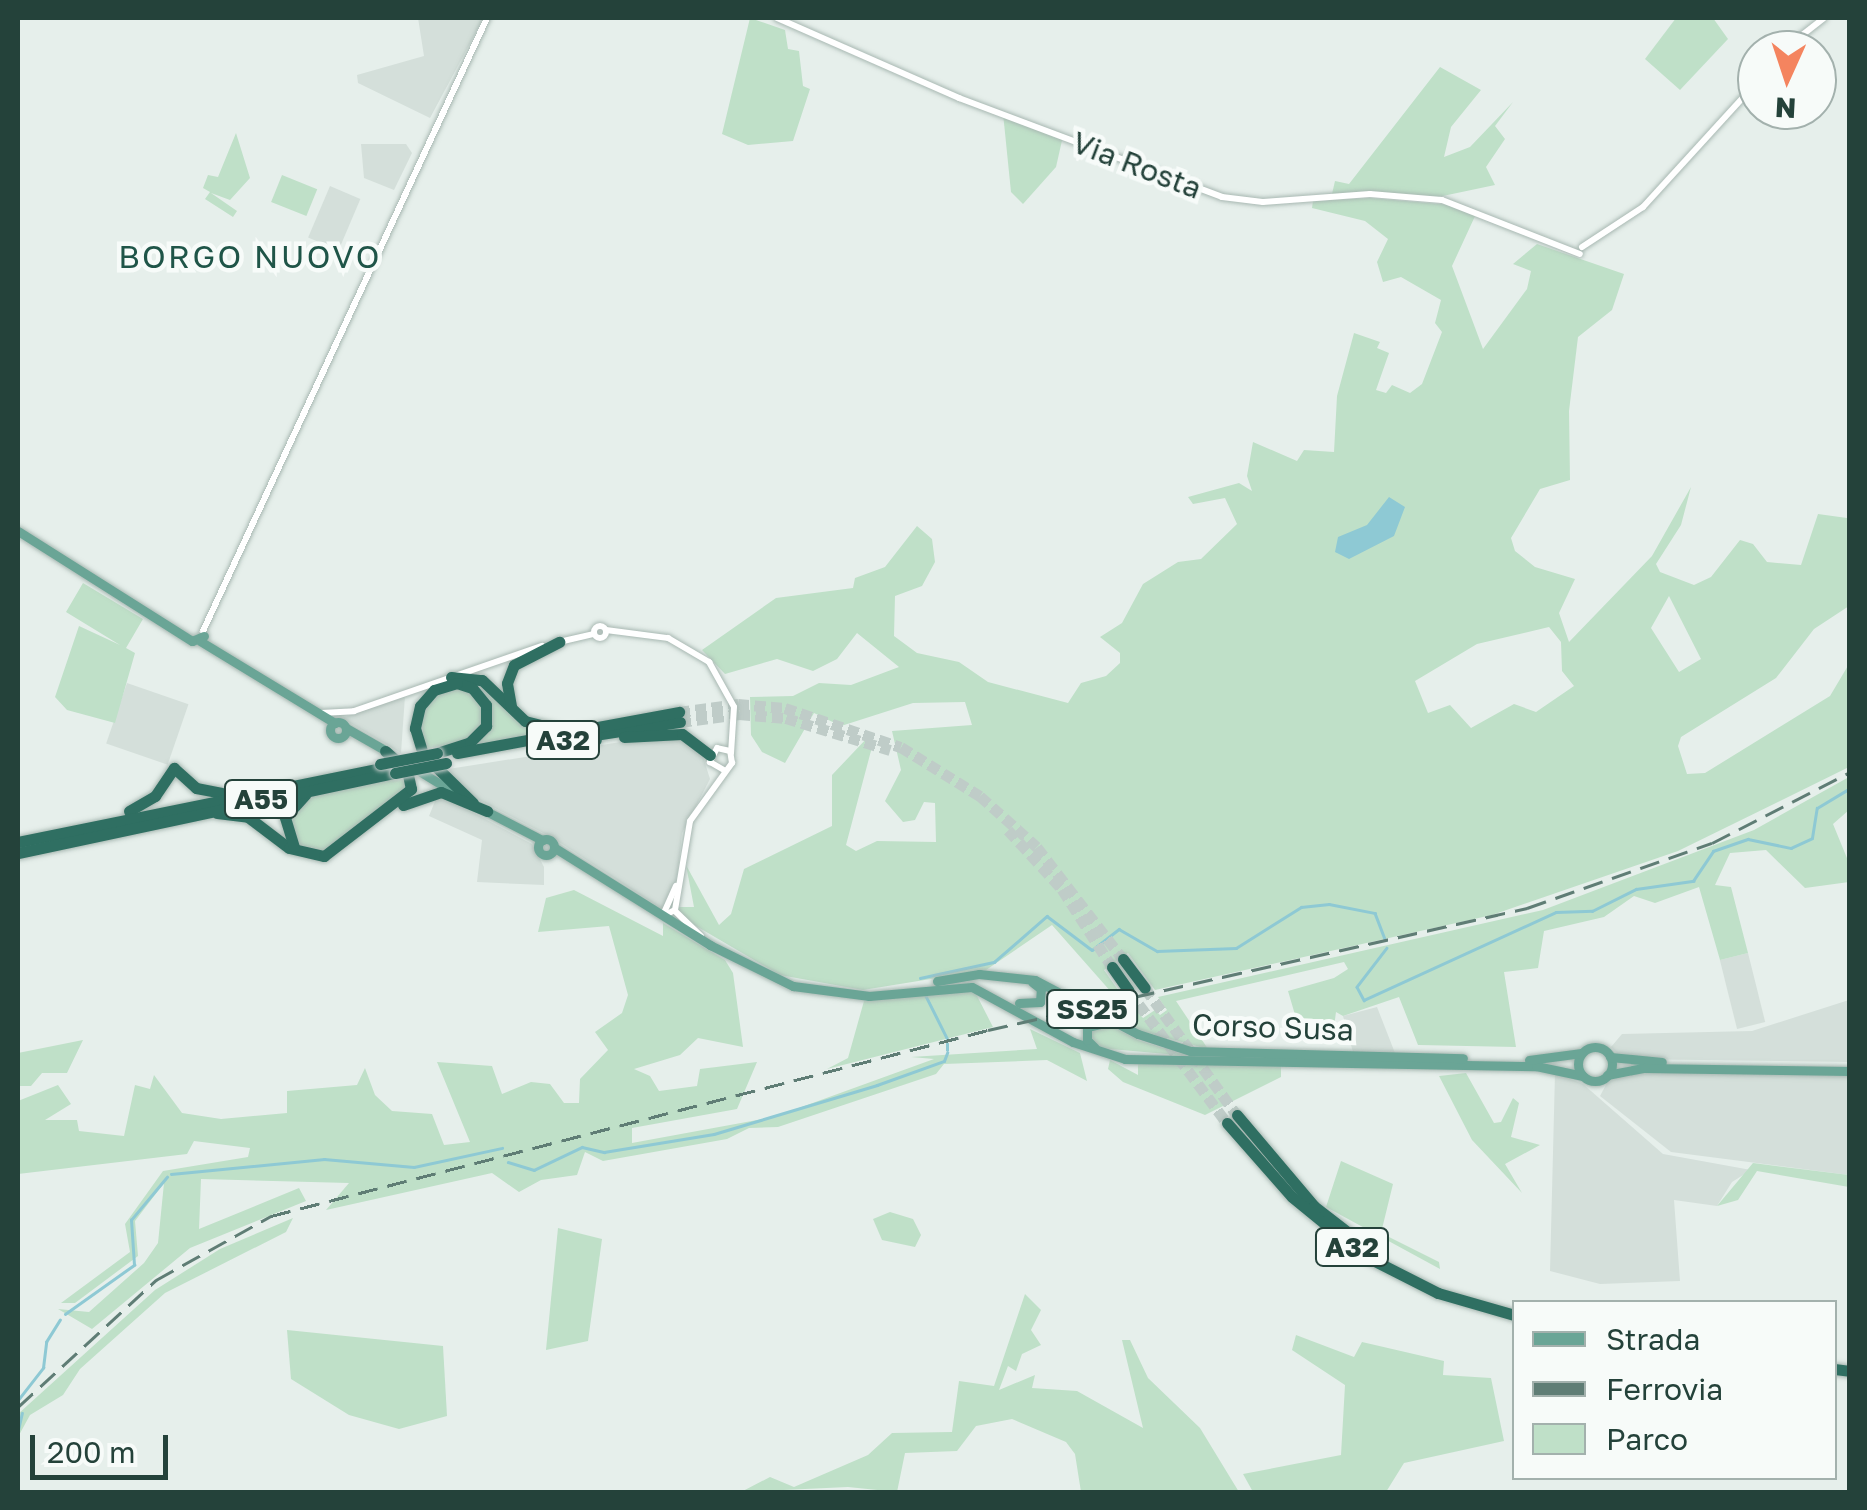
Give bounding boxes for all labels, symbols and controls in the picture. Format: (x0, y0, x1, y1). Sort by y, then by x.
north arrow (1737, 30, 1837, 130)
text: N (1774, 91, 1797, 125)
street label: Via Rosta (1067, 124, 1207, 206)
district label: BORGO NUOVO (118, 237, 382, 275)
road number: A32 (526, 717, 600, 763)
road number: A55 (224, 776, 298, 822)
road number: SS25 (1044, 986, 1140, 1032)
street label: Corso Susa (1192, 1006, 1354, 1048)
road number: A32 (1314, 1224, 1390, 1270)
legend (1512, 1300, 1837, 1480)
text: Strada (1606, 1321, 1700, 1357)
text: Ferrovia (1606, 1371, 1723, 1407)
scale bar (35, 1415, 172, 1477)
text: Parco (1606, 1421, 1688, 1457)
text: 200 m (47, 1434, 136, 1470)

